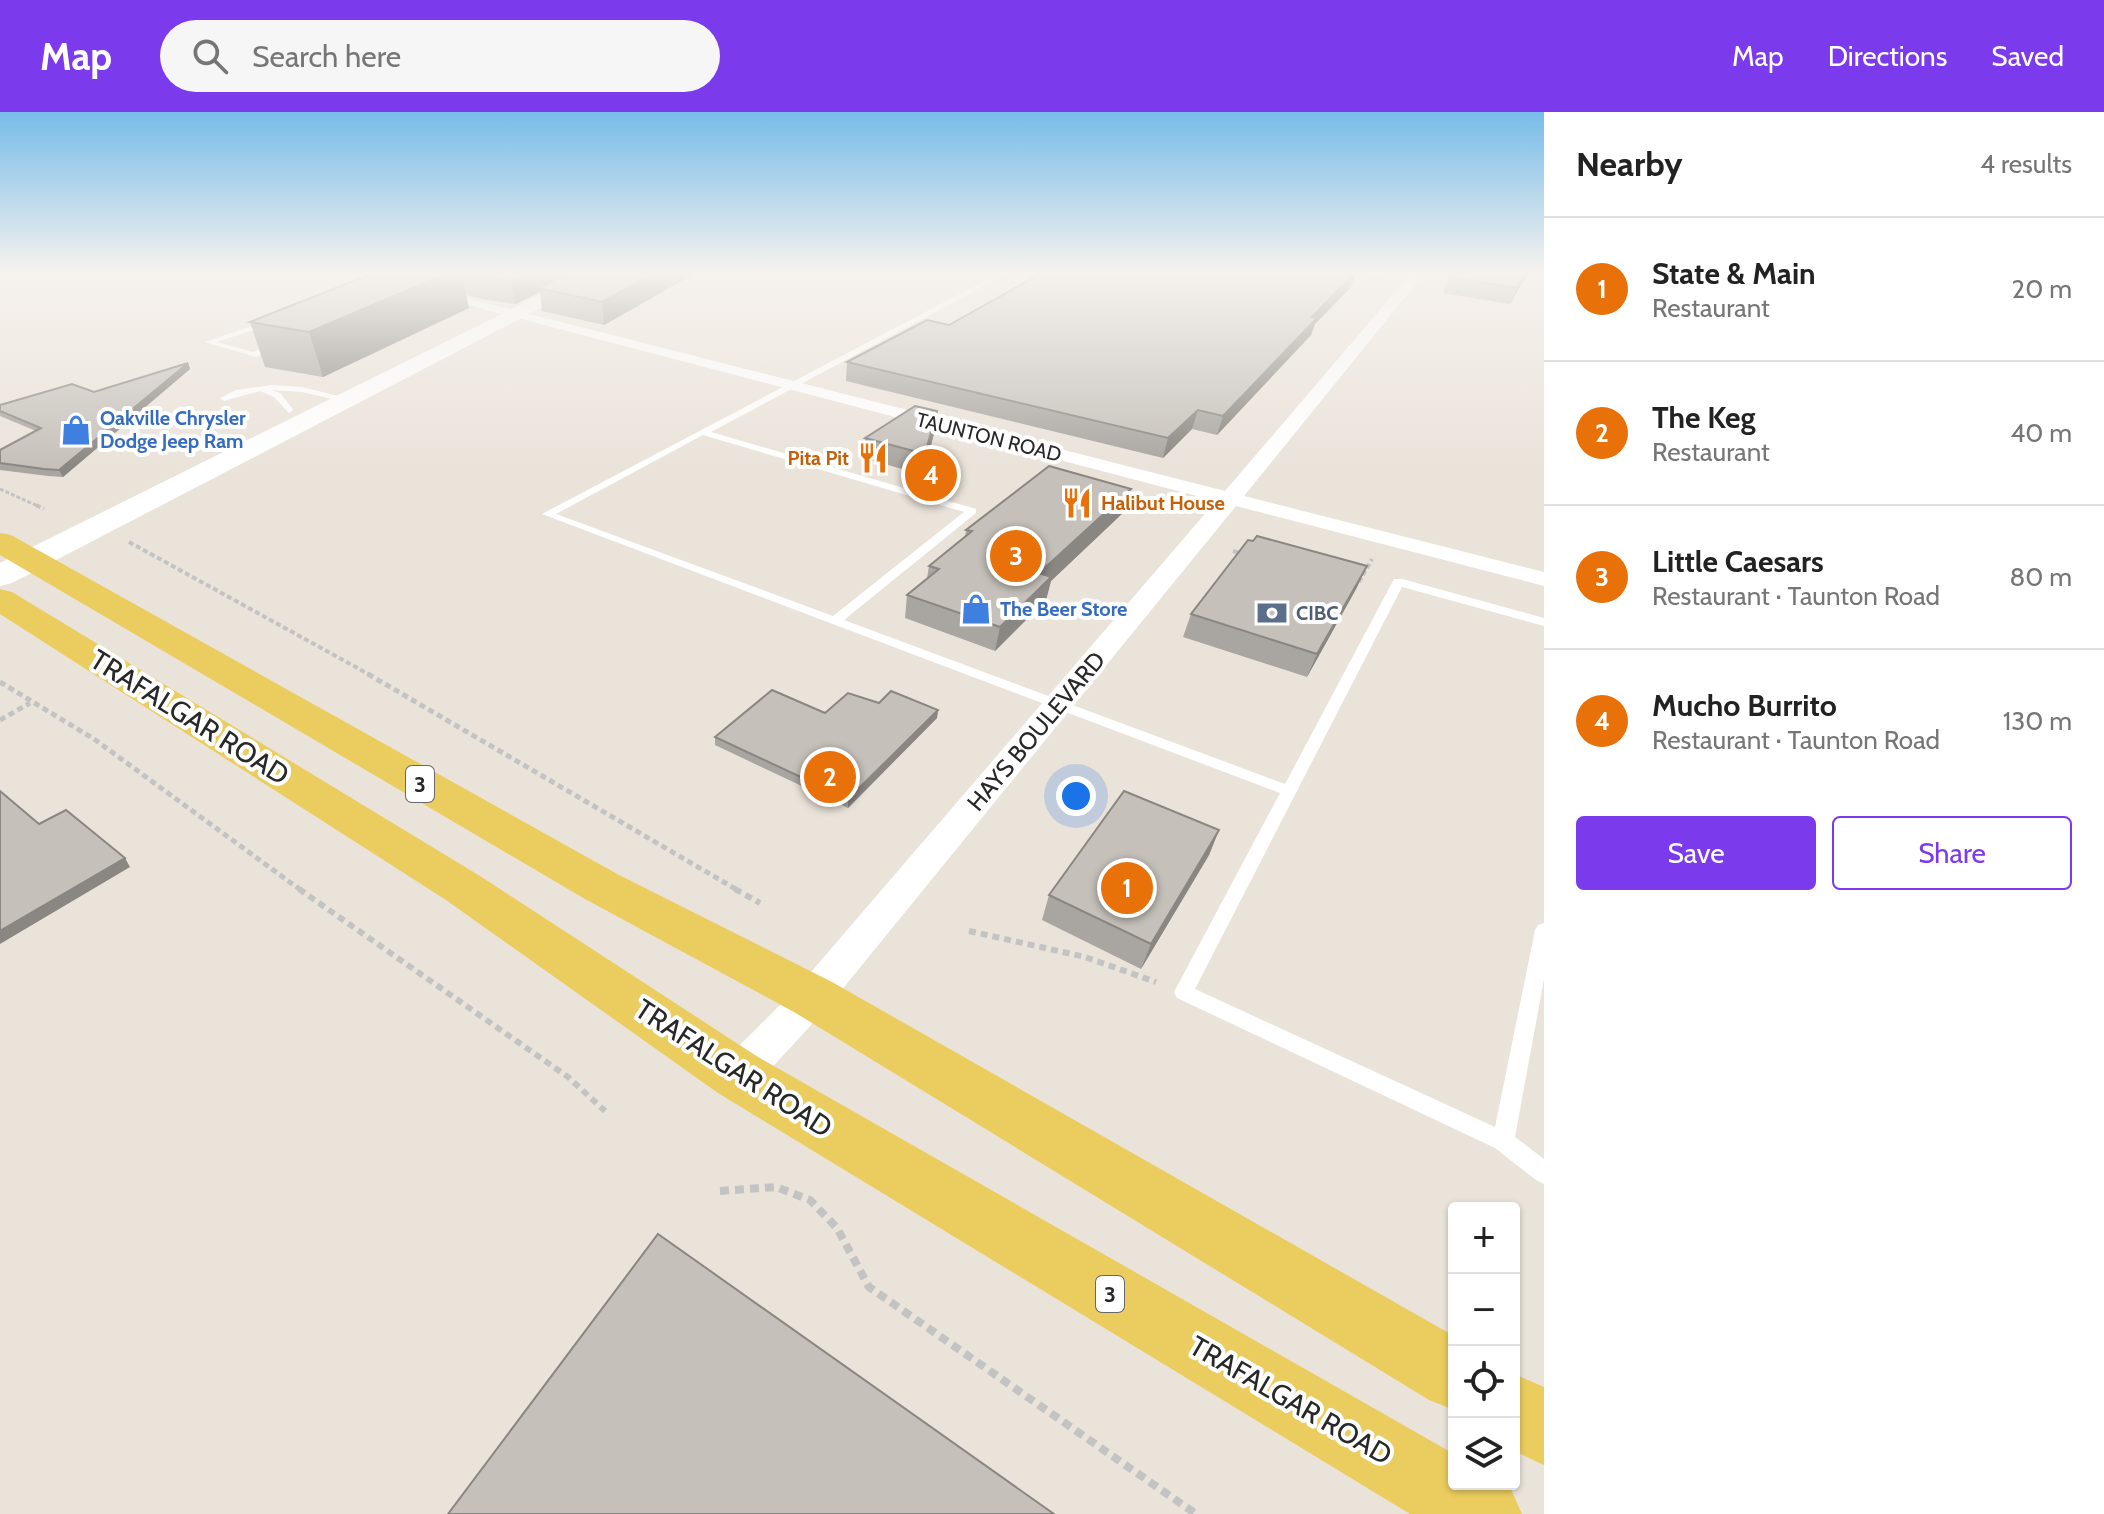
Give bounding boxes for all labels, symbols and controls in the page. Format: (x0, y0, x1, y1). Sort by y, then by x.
search box (160, 20, 720, 92)
text: Map (40, 33, 112, 80)
icon: search (188, 34, 232, 78)
text: Search here (252, 38, 401, 75)
text: Map (1732, 39, 1784, 73)
text: Directions (1828, 39, 1947, 73)
text: Saved (1991, 39, 2064, 73)
text: Nearby (1576, 143, 1683, 185)
text: 4 results (1980, 148, 2072, 180)
text: State & Main (1652, 255, 1816, 292)
text: 1 (1597, 273, 1607, 305)
text: 20 m (2012, 273, 2072, 305)
text: Restaurant (1652, 292, 1770, 324)
text: The Keg (1652, 399, 1755, 436)
place label: Oakville Chrysler Dodge Jeep Ram (100, 406, 246, 453)
street label: TAUNTON ROAD (914, 407, 1064, 467)
shop icon: Oakville Chrysler Dodge Jeep Ram (59, 413, 93, 447)
text: 2 (1595, 417, 1609, 449)
text: 40 m (2010, 417, 2072, 449)
text: Restaurant (1652, 436, 1770, 468)
restaurant icon: Pita Pit (856, 441, 890, 475)
pin: 4 (905, 445, 957, 505)
place label: Pita Pit (788, 446, 849, 470)
restaurant icon: Halibut House (1060, 486, 1094, 520)
place label: Halibut House (1101, 491, 1225, 515)
pin: 3 (990, 526, 1042, 586)
text: Little Caesars (1652, 543, 1824, 580)
text: 3 (1595, 561, 1609, 593)
text: 80 m (2009, 561, 2072, 593)
text: Restaurant · Taunton Road (1652, 580, 1940, 612)
shop icon: The Beer Store (959, 592, 993, 626)
bank icon: CIBC (1255, 596, 1289, 630)
place label: The Beer Store (1000, 597, 1127, 621)
place label: CIBC (1296, 601, 1339, 625)
street label: TRAFALGAR ROAD (84, 642, 296, 792)
street label: HAYS BOULEVARD (961, 646, 1111, 816)
text: Mucho Burrito (1652, 687, 1837, 724)
text: 4 (1594, 705, 1610, 737)
text: 130 m (2003, 705, 2072, 737)
text: Restaurant · Taunton Road (1652, 724, 1940, 756)
pin: 2 (804, 747, 856, 807)
road number: 3 (406, 766, 434, 802)
your location (1056, 776, 1096, 816)
button: Save (1576, 816, 1816, 890)
button: Share (1832, 816, 2072, 890)
pin: 1 (1101, 858, 1153, 918)
street label: TRAFALGAR ROAD (629, 992, 839, 1144)
map controls (1448, 1202, 1520, 1490)
button: + (1448, 1202, 1520, 1274)
button: − (1448, 1274, 1520, 1346)
road number: 3 (1096, 1276, 1124, 1312)
street label: TRAFALGAR ROAD (1184, 1328, 1398, 1472)
button: locate (1448, 1346, 1520, 1418)
button: layers (1448, 1418, 1520, 1490)

